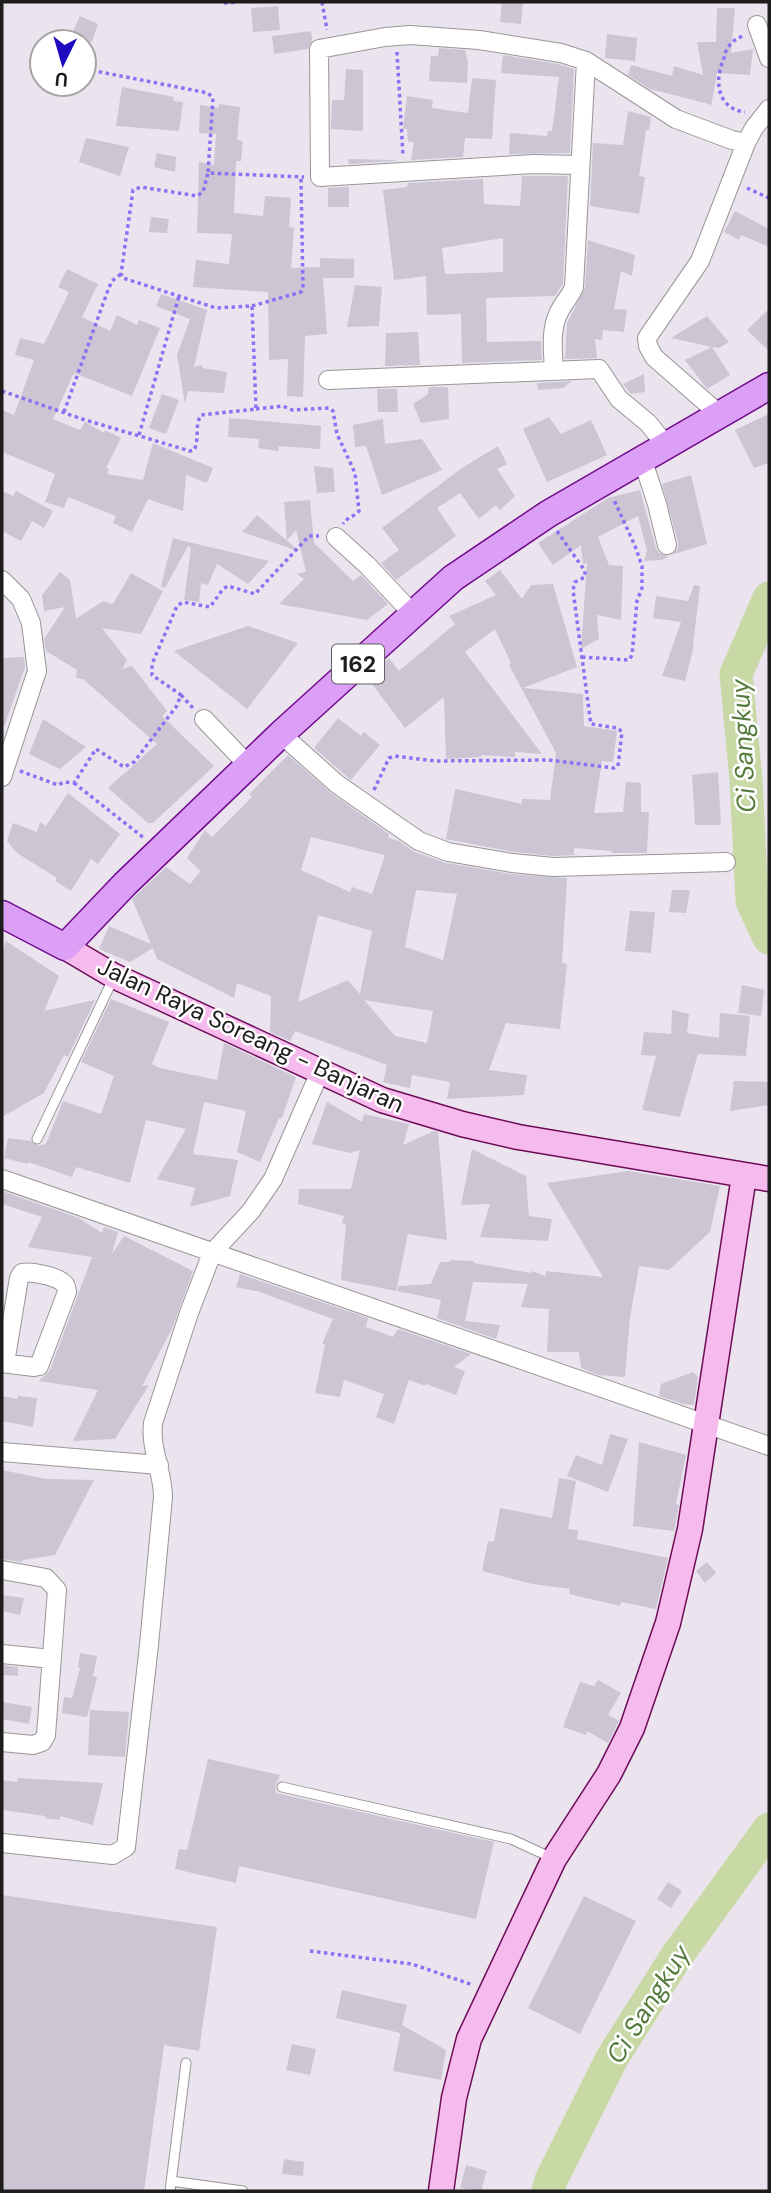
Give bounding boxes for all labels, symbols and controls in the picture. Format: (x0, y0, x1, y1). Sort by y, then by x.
north arrow (28, 28, 98, 98)
text: U (54, 66, 69, 92)
road number: 162 (332, 644, 384, 684)
water label: Ci Sangkuy (722, 677, 763, 814)
street label: Jalan Raya Soreang - Banjaran (93, 950, 409, 1120)
water label: Ci Sangkuy (598, 1937, 699, 2070)

